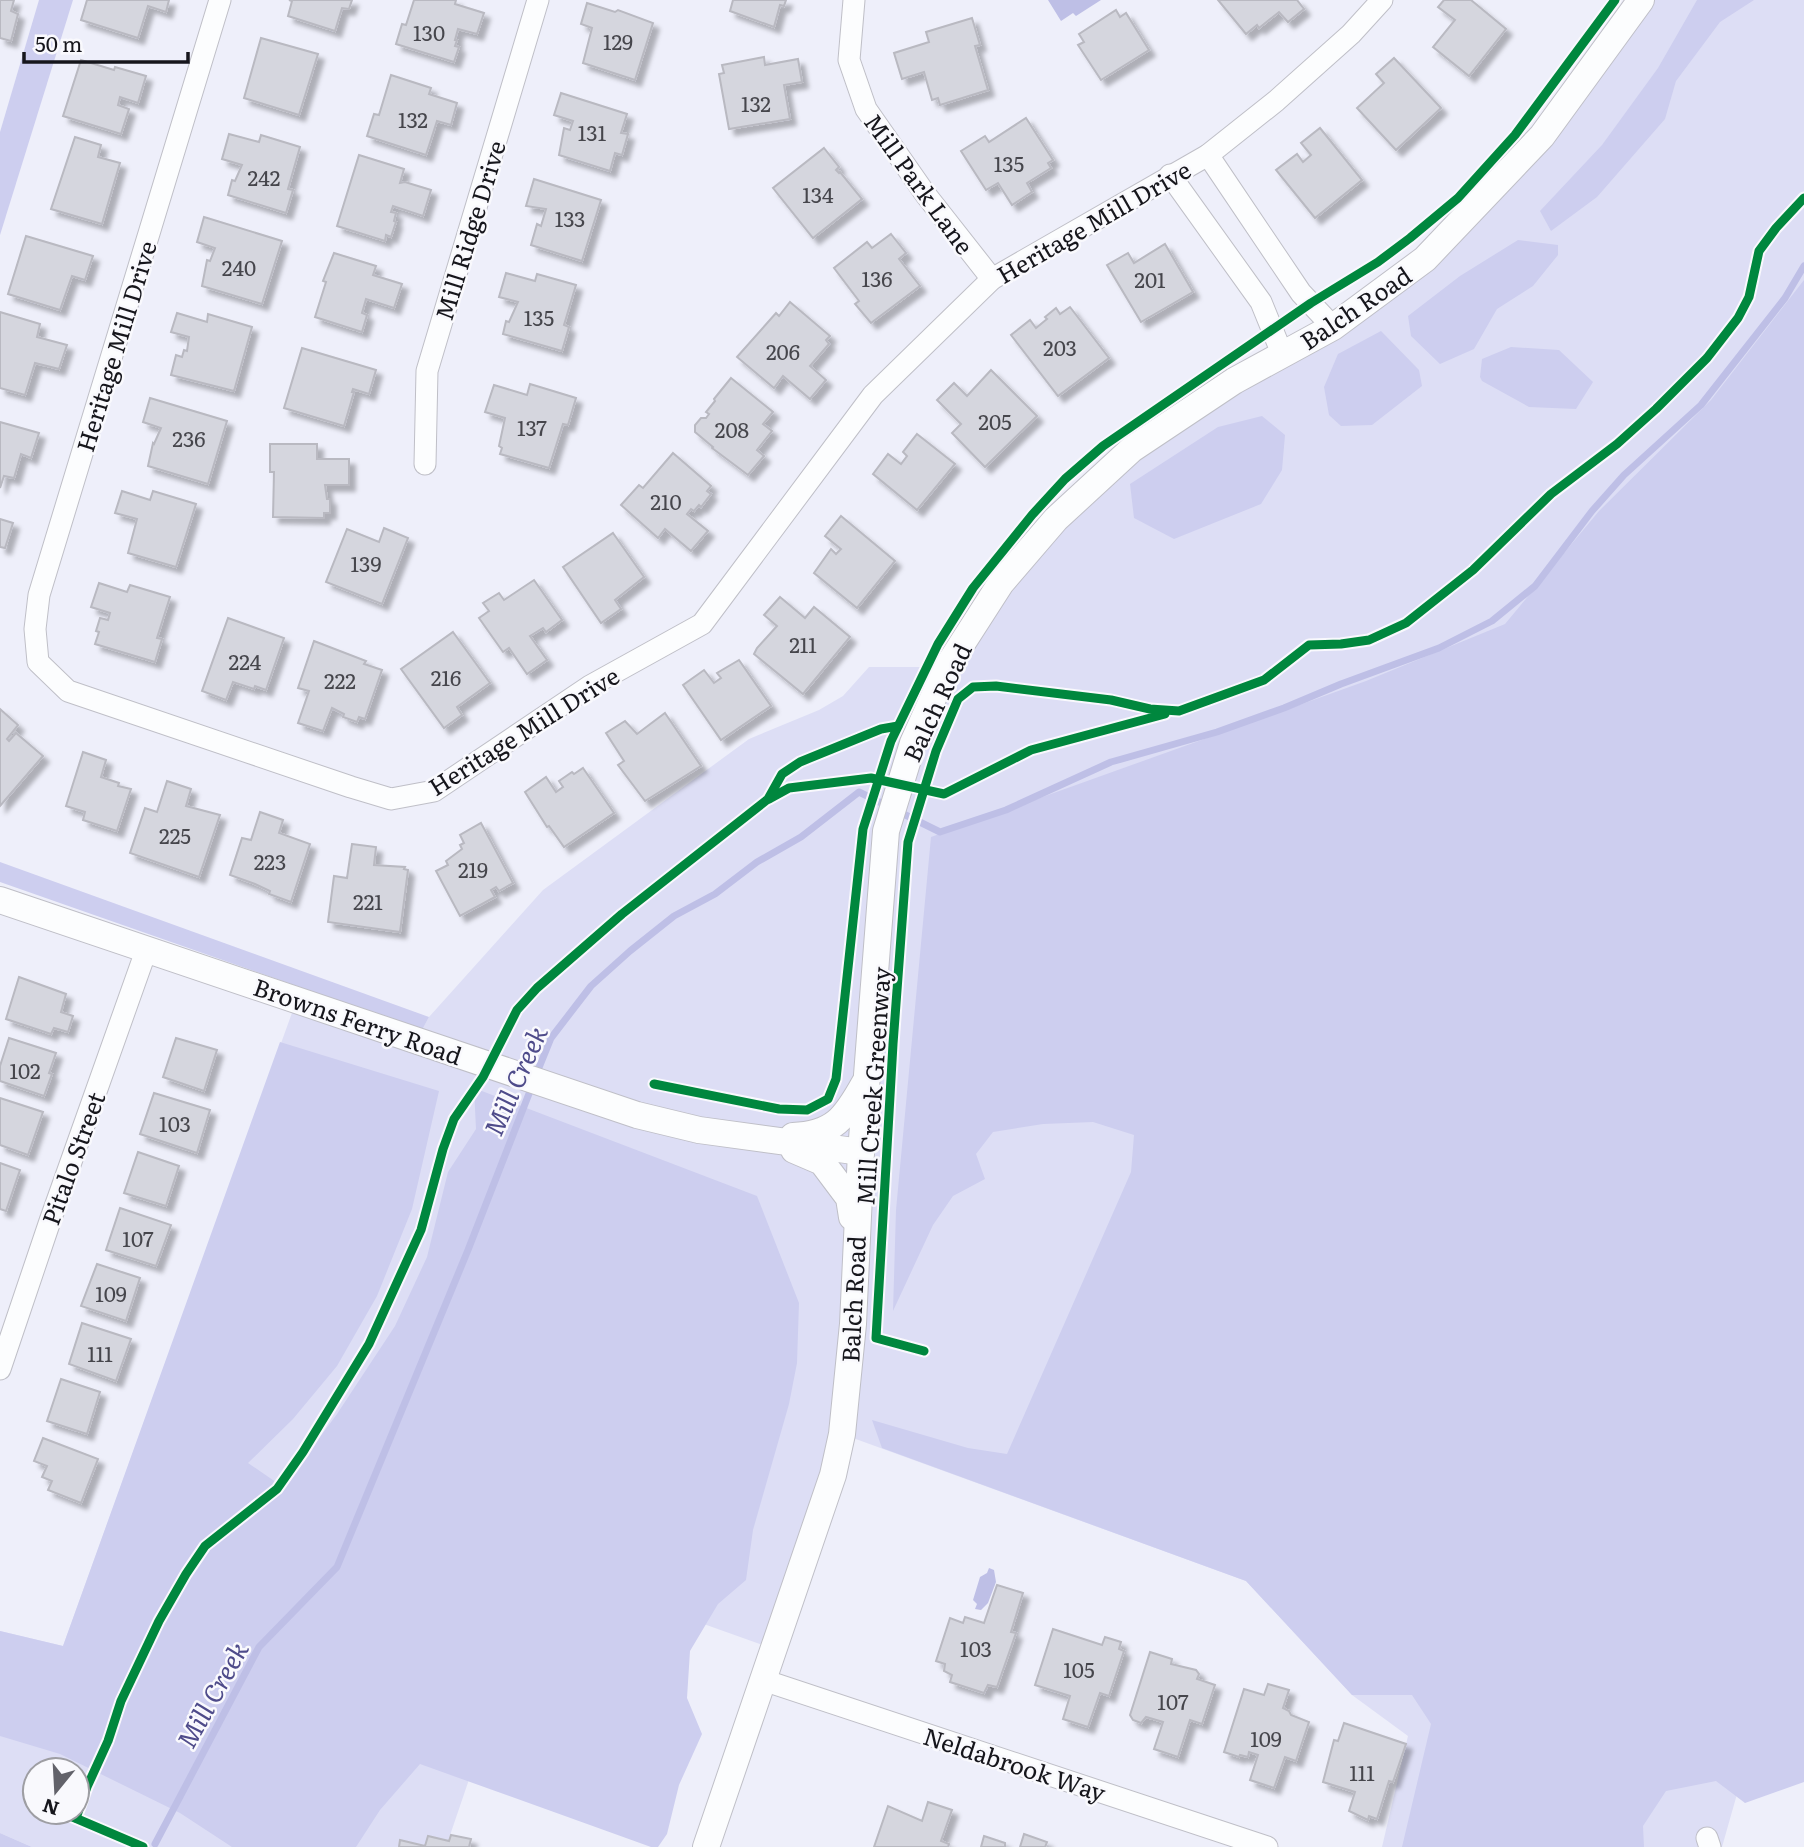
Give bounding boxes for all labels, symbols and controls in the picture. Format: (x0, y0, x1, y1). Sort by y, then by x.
house number: 130 (413, 16, 445, 47)
scale bar (24, 21, 189, 65)
house number: 129 (603, 25, 633, 56)
text: 50 m (35, 27, 82, 58)
house number: 132 (741, 87, 771, 118)
house number: 132 (398, 103, 428, 134)
street label: Mill Park Lane (857, 105, 983, 261)
house number: 131 (578, 116, 607, 147)
street label: Mill Ridge Drive (425, 136, 513, 324)
house number: 135 (994, 147, 1024, 178)
street label: Heritage Mill Drive (989, 151, 1197, 291)
house number: 242 (248, 161, 280, 192)
house number: 134 (802, 178, 834, 209)
house number: 133 (555, 202, 585, 233)
street label: Heritage Mill Drive (66, 236, 164, 456)
house number: 240 (222, 251, 256, 282)
street label: Balch Road (1292, 257, 1418, 357)
house number: 136 (861, 262, 893, 293)
house number: 201 (1134, 263, 1166, 294)
house number: 135 (524, 301, 554, 332)
house number: 203 (1043, 331, 1077, 362)
house number: 206 (766, 335, 800, 366)
house number: 205 (978, 405, 1012, 436)
house number: 137 (517, 411, 547, 442)
house number: 208 (715, 413, 749, 444)
house number: 236 (172, 422, 206, 453)
house number: 210 (650, 485, 682, 516)
house number: 139 (351, 547, 381, 578)
house number: 211 (789, 628, 817, 659)
street label: Balch Road (893, 637, 979, 767)
house number: 224 (229, 645, 262, 676)
street label: Heritage Mill Drive (421, 657, 625, 803)
house number: 216 (431, 661, 461, 692)
house number: 222 (324, 664, 356, 695)
house number: 225 (159, 819, 191, 850)
house number: 223 (254, 845, 286, 876)
house number: 219 (458, 853, 488, 884)
house number: 221 (353, 885, 383, 916)
street label: Mill Creek Greenway (846, 965, 898, 1207)
street label: Browns Ferry Road (249, 968, 467, 1072)
water label: Mill Creek (472, 1018, 556, 1141)
house number: 102 (9, 1054, 41, 1085)
street label: Pitalo Street (32, 1086, 112, 1230)
house number: 103 (159, 1107, 191, 1138)
house number: 107 (122, 1222, 154, 1253)
street label: Balch Road (831, 1234, 873, 1363)
house number: 109 (95, 1277, 127, 1308)
house number: 111 (87, 1337, 113, 1368)
house number: 103 (960, 1632, 992, 1663)
water label: Mill Creek (166, 1633, 257, 1754)
house number: 105 (1063, 1653, 1095, 1684)
house number: 107 (1157, 1685, 1189, 1716)
street label: Neldabrook Way (919, 1717, 1111, 1809)
house number: 109 (1250, 1722, 1282, 1753)
north arrow (21, 1756, 91, 1826)
house number: 111 (1349, 1756, 1375, 1787)
text: N (38, 1792, 62, 1824)

